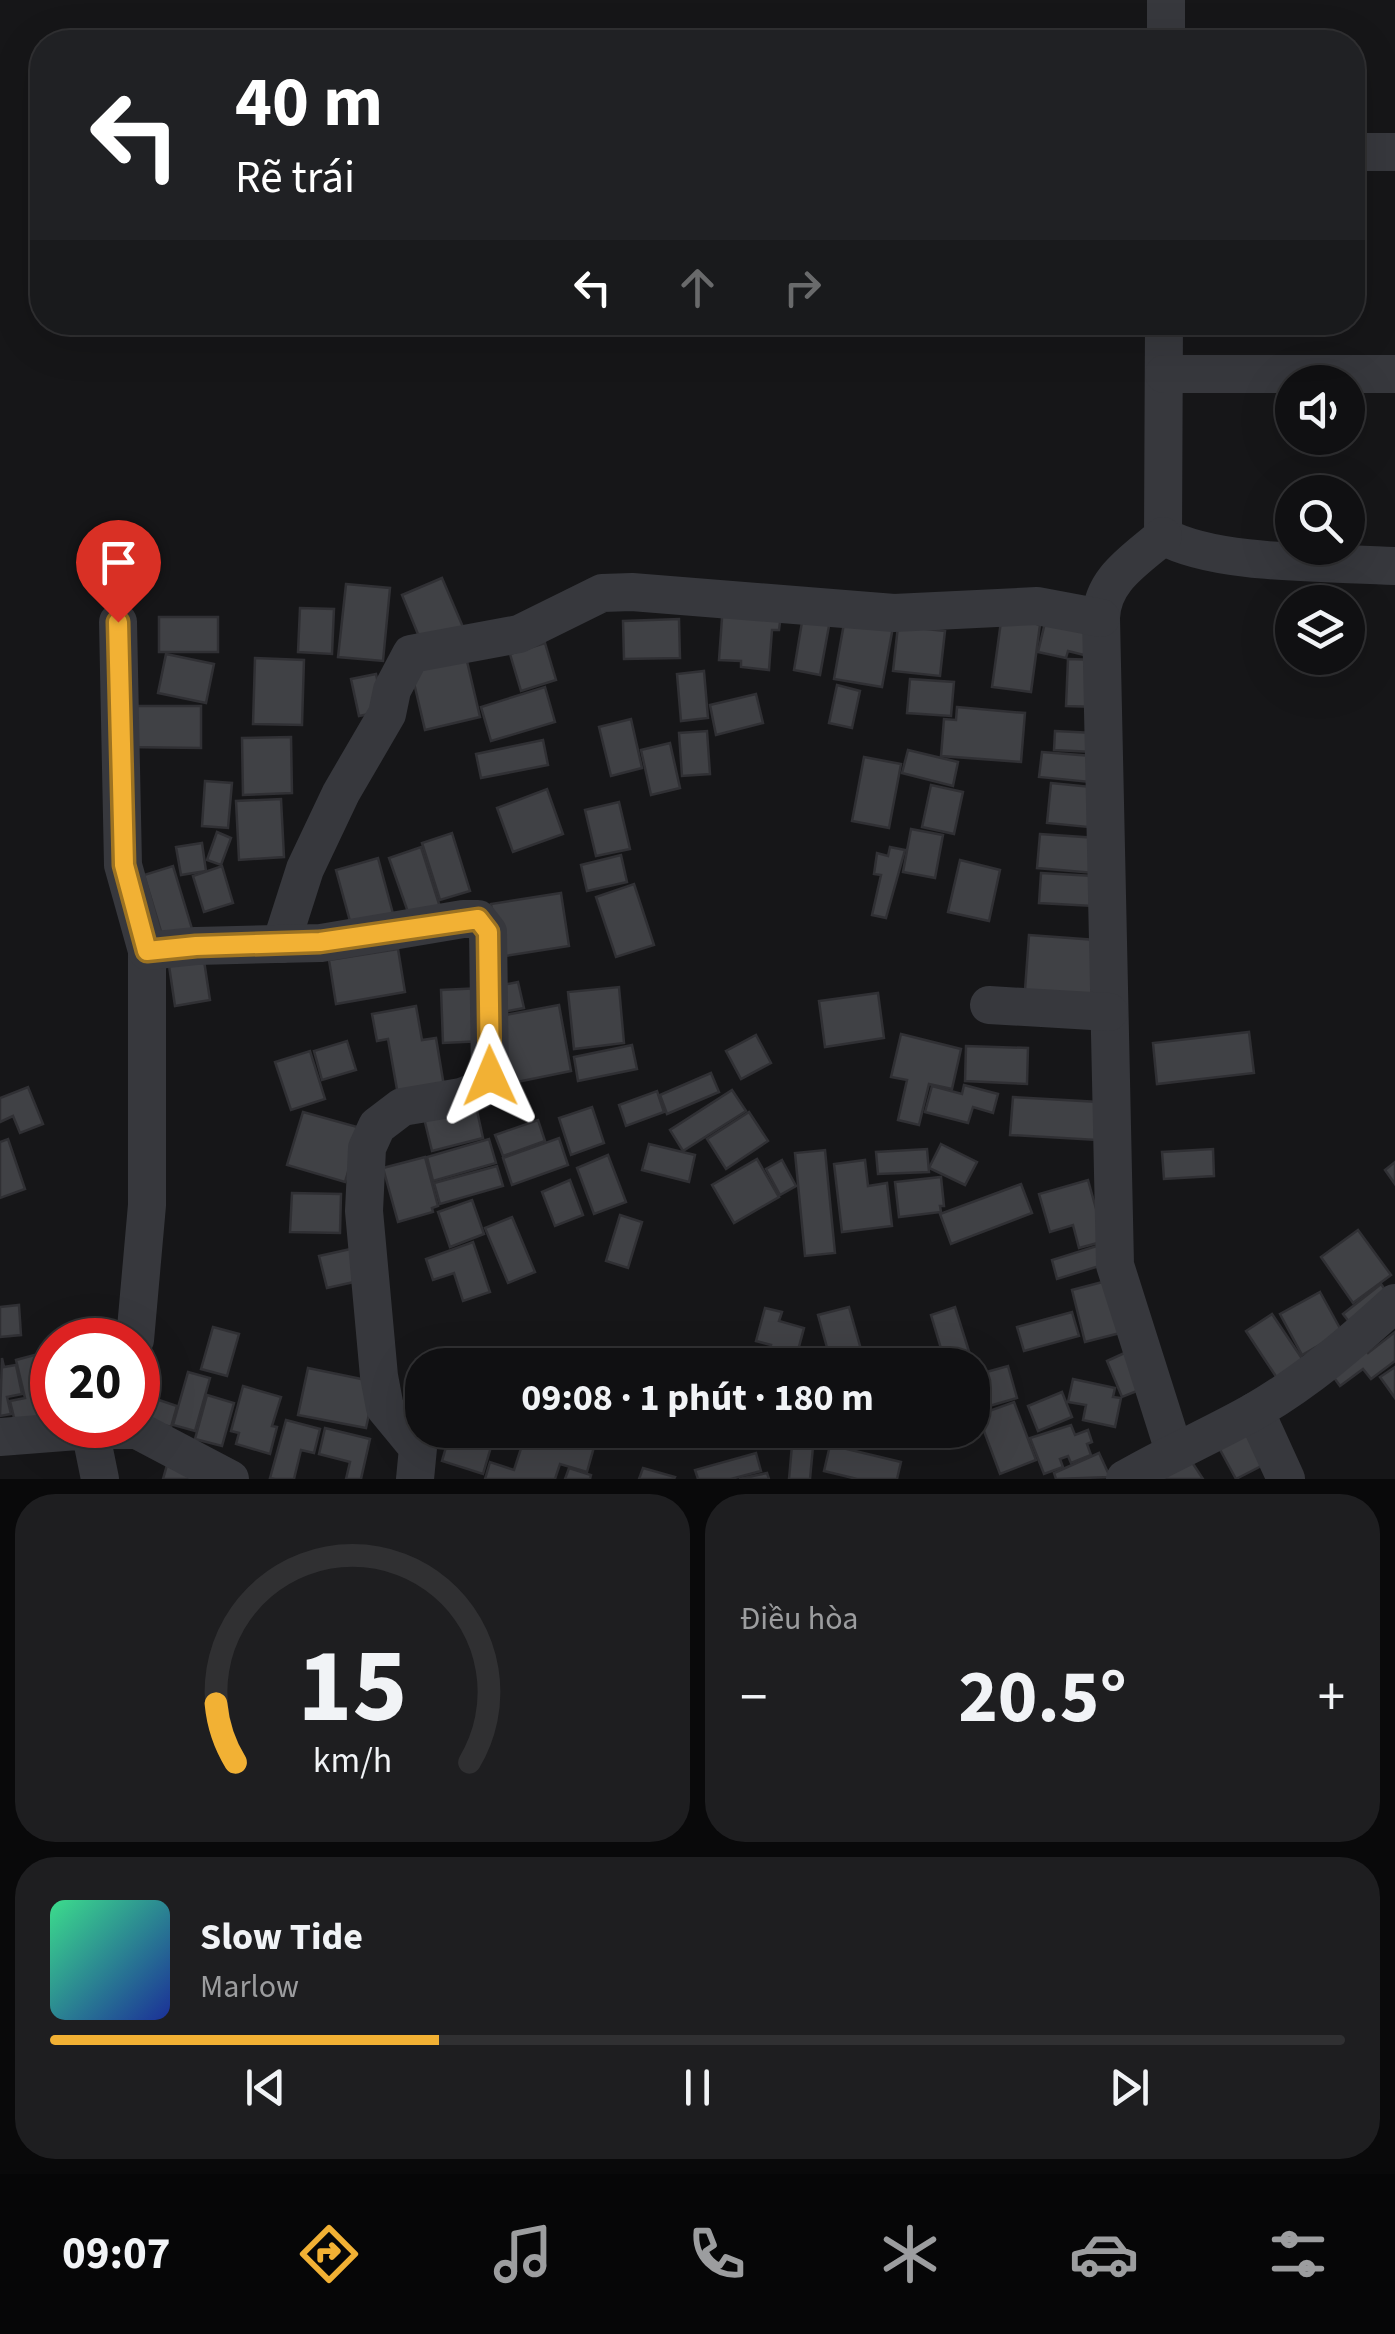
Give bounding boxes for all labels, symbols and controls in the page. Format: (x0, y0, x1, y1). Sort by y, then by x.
text: 40 m (235, 53, 383, 153)
icon: left (70, 70, 200, 200)
text: Rẽ trái (235, 146, 355, 210)
icon: left (565, 260, 620, 315)
icon: ahead (670, 260, 725, 315)
icon: right (775, 260, 830, 315)
map controls (1275, 365, 1365, 675)
button: sound (1275, 365, 1365, 455)
button: search (1275, 475, 1365, 565)
pin (76, 520, 161, 623)
icon: arrive (91, 535, 146, 590)
button: layers (1275, 585, 1365, 675)
position arrow (438, 1024, 542, 1128)
speed limit sign: 20 (30, 1318, 160, 1448)
text: 09:08 · 1 phút · 180 m (521, 1371, 874, 1425)
text: Điều hòa (740, 1596, 858, 1642)
text: 15 (298, 1614, 407, 1762)
text: 20.5° (958, 1644, 1127, 1751)
text: − (740, 1659, 767, 1737)
text: + (1318, 1659, 1345, 1737)
text: km/h (313, 1735, 392, 1786)
text: Slow Tide (200, 1910, 363, 1964)
text: Marlow (200, 1964, 299, 2010)
icon: previous (238, 2060, 293, 2115)
icon: pause (670, 2060, 725, 2115)
icon: next (1102, 2060, 1157, 2115)
icon: directions (294, 2219, 364, 2289)
icon: music (488, 2219, 558, 2289)
icon: phone (682, 2219, 752, 2289)
icon: climate (875, 2219, 945, 2289)
icon: car (1069, 2219, 1139, 2289)
icon: filters (1263, 2219, 1333, 2289)
text: 09:07 (62, 2222, 170, 2286)

